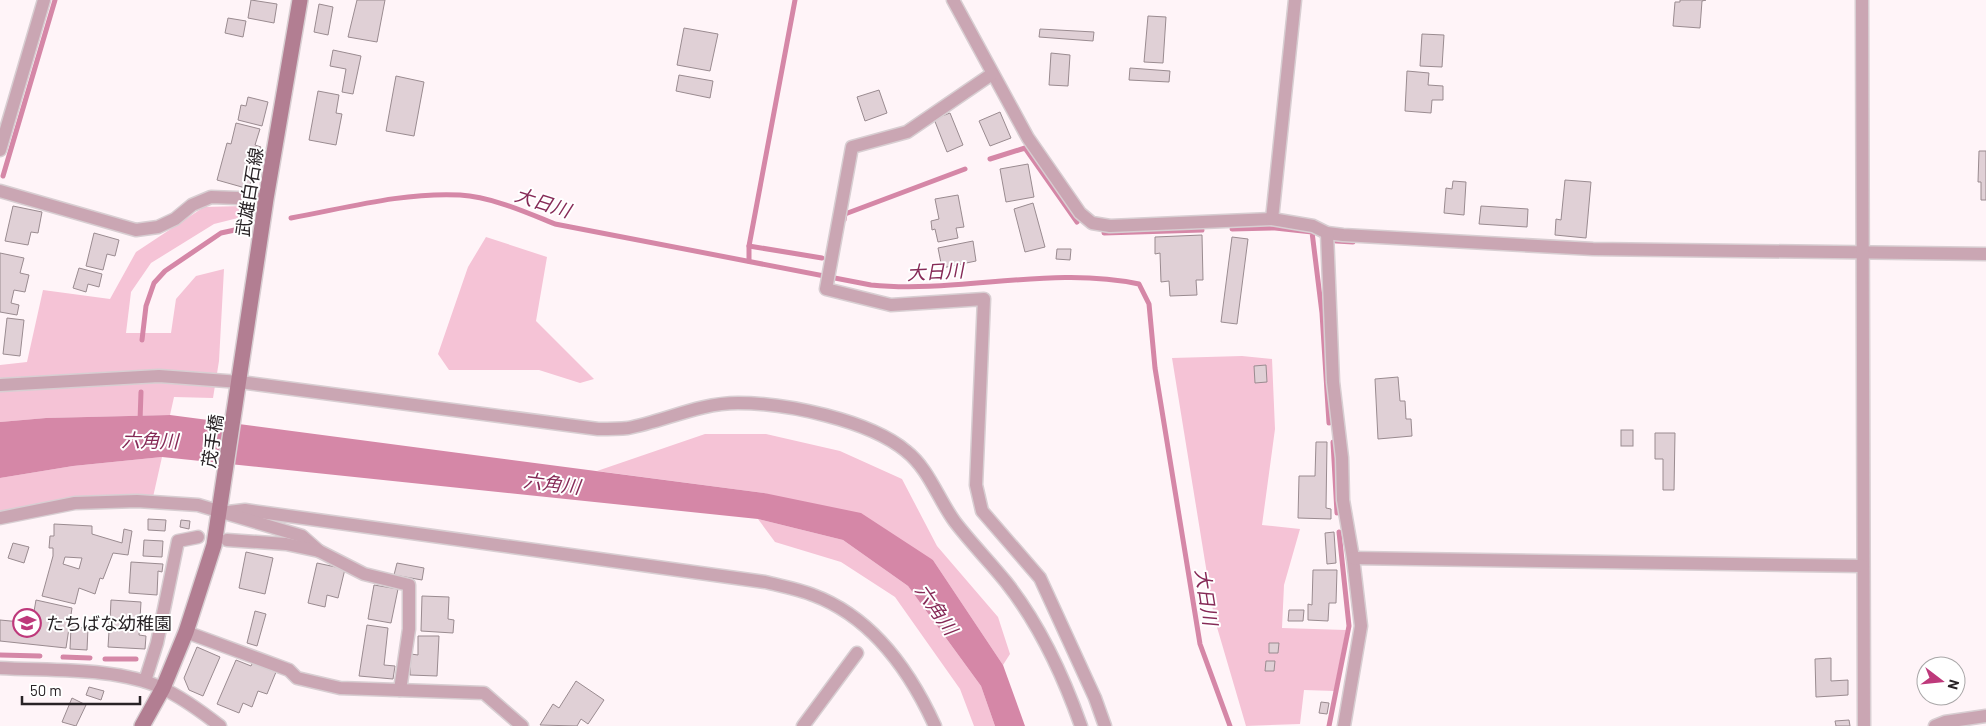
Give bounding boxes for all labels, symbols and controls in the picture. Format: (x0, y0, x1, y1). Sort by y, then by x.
street label: 武雄白石線 (231, 146, 267, 238)
water label: 大日川 (512, 182, 576, 222)
water label: 大日川 (906, 258, 966, 284)
street label: 茂手橋 (197, 413, 227, 469)
water label: 六角川 (121, 428, 181, 452)
water label: 六角川 (522, 468, 584, 498)
water label: 大日川 (1191, 567, 1223, 629)
water label: 六角川 (911, 579, 964, 641)
school or university icon: たちばな幼稚園 (12, 608, 42, 638)
place label: たちばな幼稚園 (46, 612, 172, 634)
north arrow (1916, 656, 1966, 706)
scale bar (22, 674, 140, 706)
text: N (1945, 678, 1963, 692)
text: 50 m (30, 681, 62, 699)

